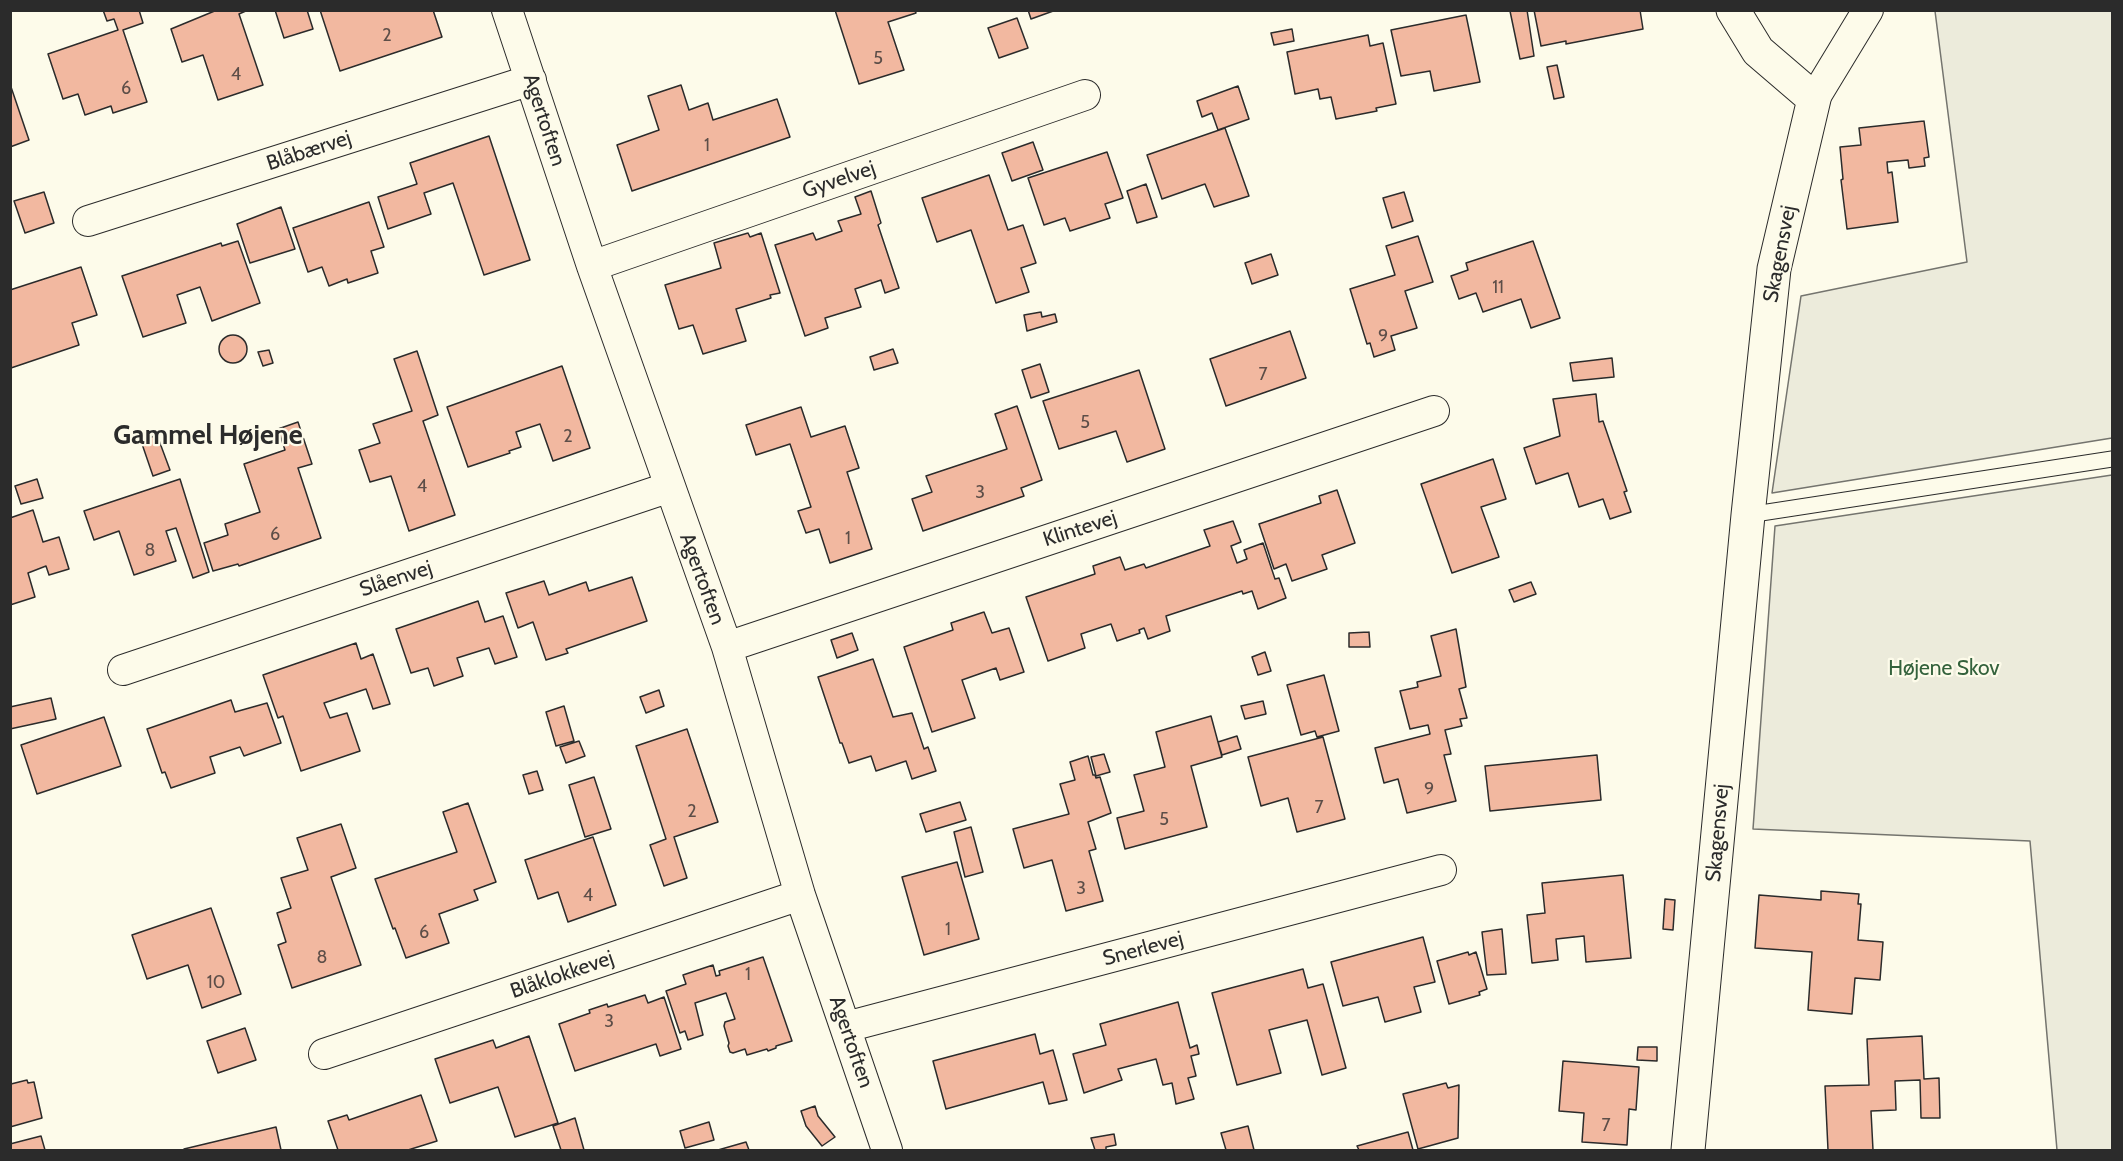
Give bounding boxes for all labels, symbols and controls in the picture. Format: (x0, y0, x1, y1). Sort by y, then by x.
house number: 2 (382, 25, 392, 47)
house number: 5 (873, 48, 883, 70)
house number: 4 (231, 64, 241, 86)
street label: Agertoften (517, 71, 571, 169)
house number: 6 (121, 78, 131, 100)
street label: Blåbærvej (264, 126, 354, 176)
house number: 1 (704, 135, 710, 157)
street label: Gyvelvej (799, 156, 879, 204)
street label: Skagensvej (1758, 203, 1802, 305)
house number: 11 (1492, 277, 1504, 299)
house number: 9 (1378, 326, 1388, 348)
house number: 7 (1258, 364, 1268, 386)
house number: 5 (1080, 412, 1090, 434)
district label: Gammel Højene (113, 420, 303, 452)
house number: 2 (563, 426, 573, 448)
house number: 4 (417, 476, 427, 498)
house number: 3 (975, 482, 985, 504)
street label: Klintevej (1040, 505, 1120, 553)
house number: 6 (270, 524, 280, 546)
house number: 1 (845, 528, 851, 550)
street label: Agertoften (674, 530, 730, 628)
house number: 8 (145, 540, 155, 562)
street label: Slåenvej (357, 555, 435, 603)
park label: Højene Skov (1888, 656, 2000, 682)
house number: 9 (1424, 779, 1434, 801)
street label: Skagensvej (1701, 783, 1735, 883)
house number: 7 (1314, 797, 1324, 819)
house number: 2 (687, 801, 697, 823)
house number: 5 (1159, 809, 1169, 831)
house number: 3 (1076, 878, 1086, 900)
house number: 4 (583, 885, 593, 907)
house number: 1 (945, 919, 951, 941)
house number: 6 (419, 922, 429, 944)
street label: Snerlevej (1100, 926, 1186, 972)
street label: Blåklokkevej (507, 946, 617, 1004)
house number: 8 (317, 947, 327, 969)
house number: 1 (745, 964, 751, 986)
house number: 10 (207, 972, 225, 994)
street label: Agertoften (824, 993, 878, 1091)
house number: 3 (604, 1011, 614, 1033)
house number: 7 (1601, 1115, 1611, 1137)

